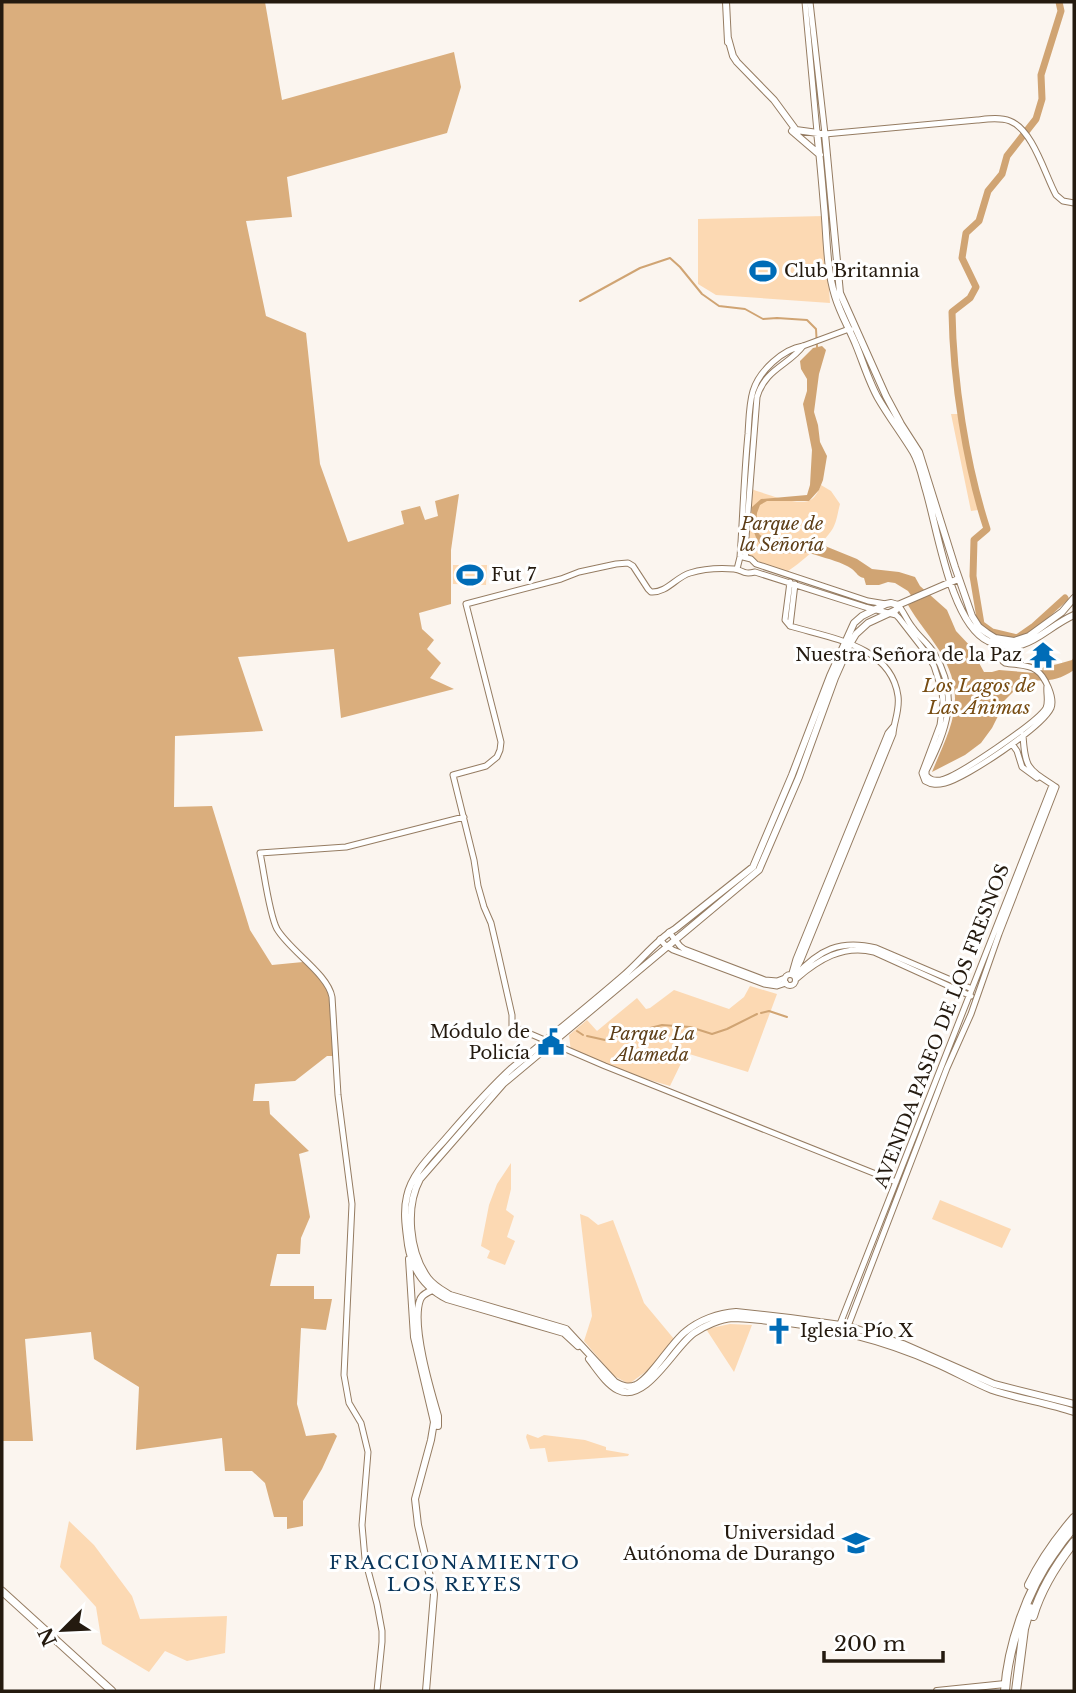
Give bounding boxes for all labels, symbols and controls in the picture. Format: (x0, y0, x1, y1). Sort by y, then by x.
sports icon: Club Britannia (748, 256, 778, 286)
place label: Club Britannia (784, 260, 920, 282)
park label: Parque de la Señoría (740, 513, 824, 556)
sports icon: Fut 7 (455, 560, 485, 590)
place label: Fut 7 (491, 564, 537, 586)
temple icon: Nuestra Señora de la Paz (1028, 640, 1058, 670)
place label: Nuestra Señora de la Paz (795, 644, 1022, 666)
water label: Los Lagos de Las Ánimas (922, 674, 1036, 719)
street label: AVENIDA PASEO DE LOS FRESNOS (869, 861, 1014, 1192)
place label: Módulo de Policía (430, 1021, 530, 1064)
park label: Parque La Alameda (608, 1023, 695, 1066)
public building icon: Módulo de Policía (536, 1027, 566, 1057)
church icon: Iglesia Pío X (764, 1316, 794, 1346)
place label: Iglesia Pío X (800, 1320, 913, 1342)
place label: Universidad Autónoma de Durango (622, 1522, 835, 1565)
school or university icon: Universidad Autónoma de Durango (841, 1528, 871, 1558)
district label: FRACCIONAMIENTO LOS REYES (329, 1551, 581, 1596)
north arrow (28, 1595, 98, 1665)
scale bar (824, 1620, 943, 1664)
text: N (34, 1624, 62, 1650)
text: 200 m (834, 1631, 906, 1657)

